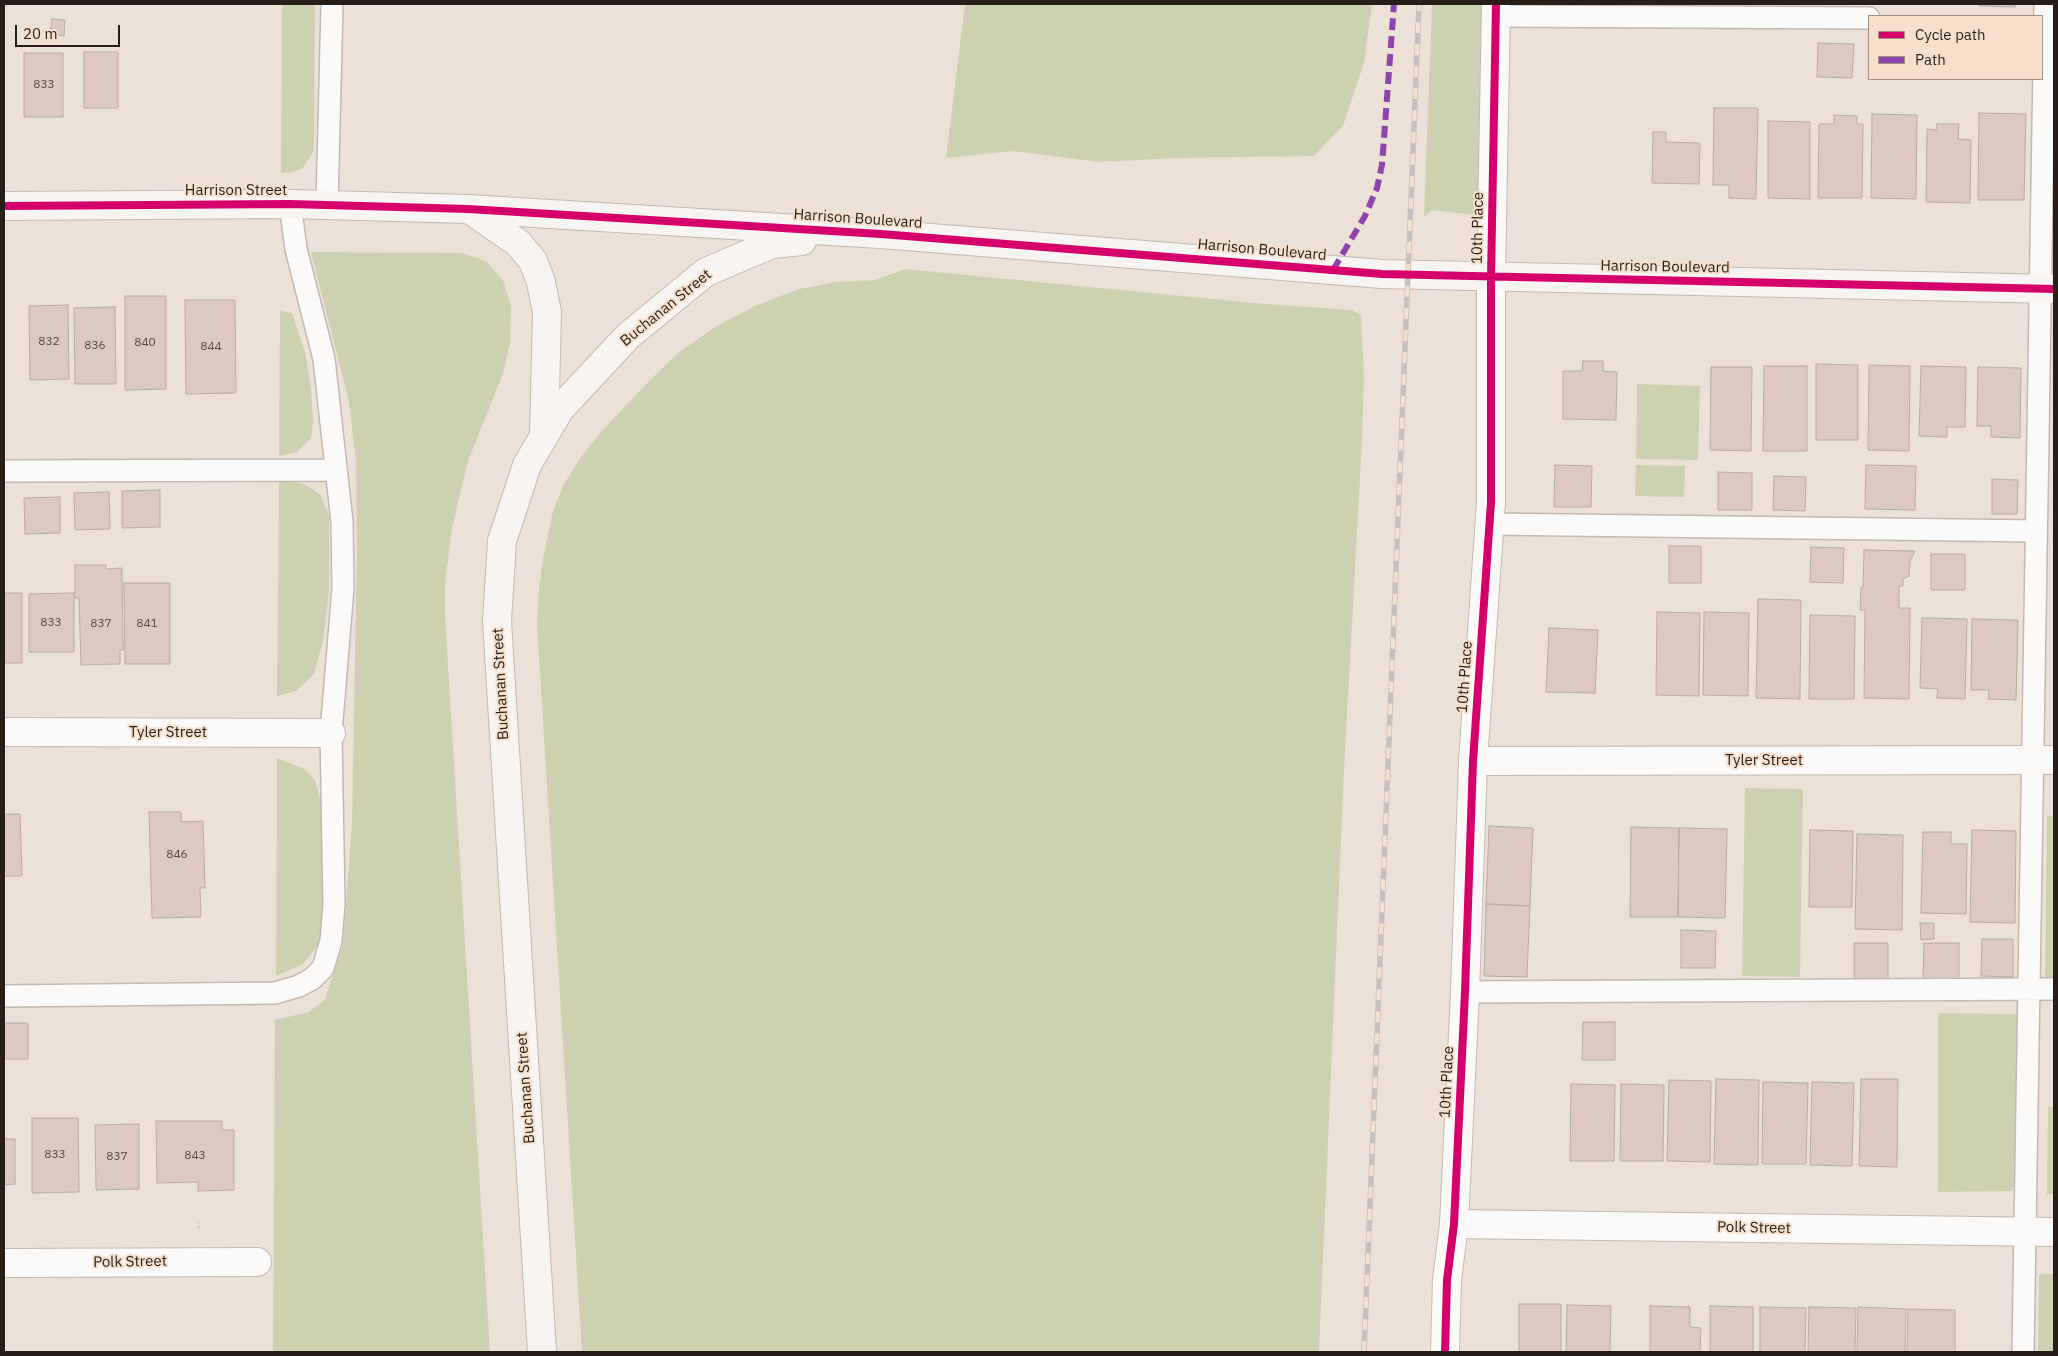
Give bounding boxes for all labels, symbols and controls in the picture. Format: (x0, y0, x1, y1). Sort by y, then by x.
scale bar (18, 15, 122, 47)
legend (1868, 15, 2043, 80)
text: 20 m (23, 24, 58, 43)
text: Cycle path (1915, 25, 1986, 44)
text: Path (1915, 50, 1946, 69)
house number: 833 (33, 78, 55, 92)
street label: Harrison Street (185, 182, 287, 200)
street label: 10th Place (1468, 192, 1488, 264)
street label: Harrison Boulevard (793, 206, 923, 232)
street label: Harrison Boulevard (1197, 235, 1327, 265)
street label: Harrison Boulevard (1600, 257, 1730, 277)
street label: Buchanan Street (617, 266, 715, 350)
house number: 832 (38, 335, 60, 349)
house number: 840 (134, 336, 156, 350)
house number: 836 (84, 339, 106, 353)
house number: 844 (200, 340, 222, 354)
house number: 833 (40, 616, 62, 630)
house number: 837 (90, 617, 112, 631)
house number: 841 (136, 617, 158, 631)
street label: Buchanan Street (489, 628, 513, 740)
street label: 10th Place (1454, 640, 1476, 714)
street label: Tyler Street (129, 724, 207, 742)
street label: Tyler Street (1725, 752, 1803, 770)
house number: 846 (166, 848, 188, 862)
street label: Buchanan Street (513, 1031, 539, 1145)
street label: 10th Place (1436, 1045, 1458, 1119)
house number: 833 (44, 1148, 66, 1162)
house number: 843 (184, 1149, 206, 1163)
house number: 837 (106, 1150, 128, 1164)
street label: Polk Street (1717, 1218, 1791, 1238)
street label: Polk Street (93, 1252, 167, 1272)

